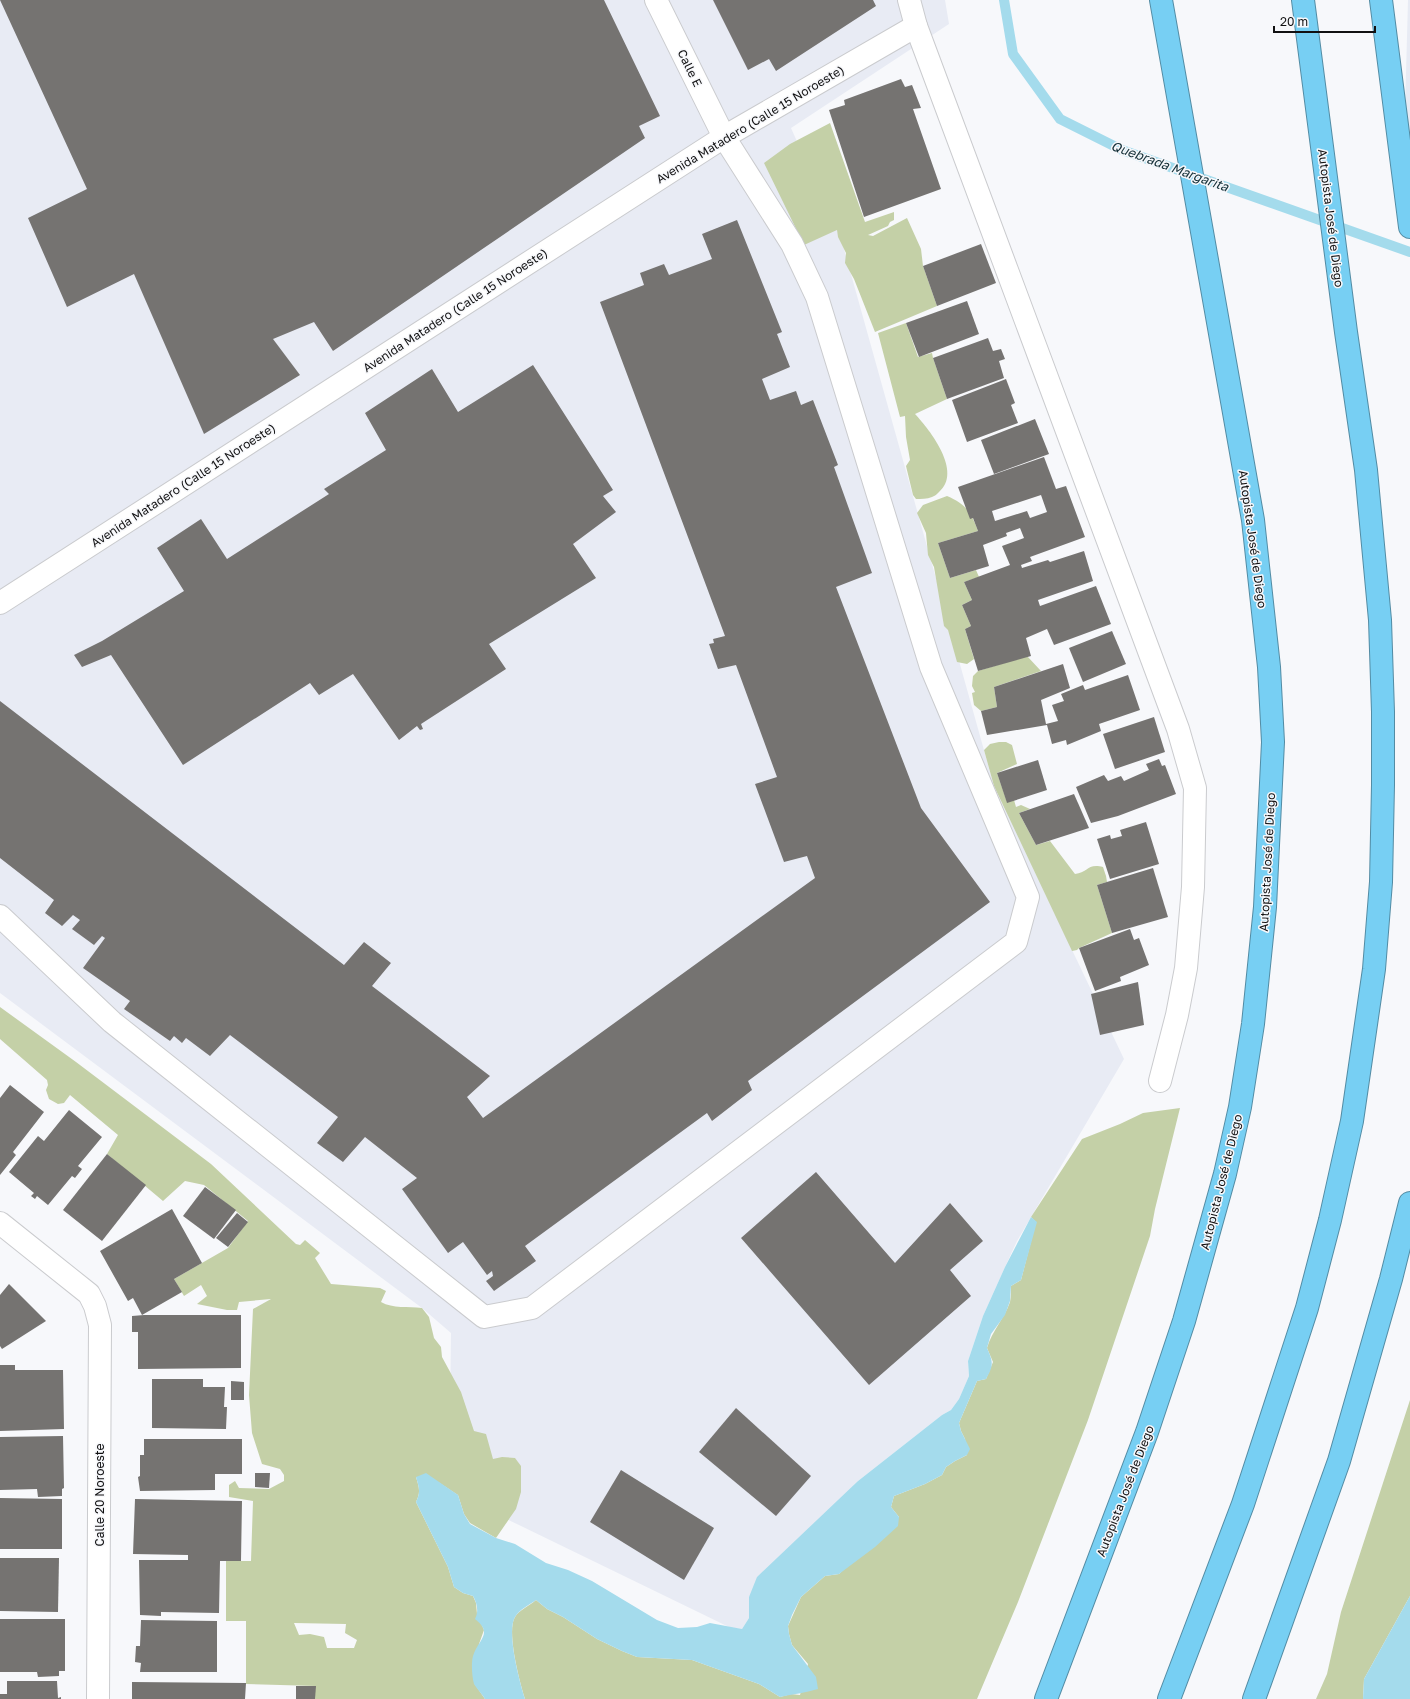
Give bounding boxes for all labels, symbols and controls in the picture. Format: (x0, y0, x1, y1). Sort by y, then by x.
scale bar (1274, 8, 1375, 34)
text: 20 m (1280, 14, 1308, 29)
street label: Calle E (675, 47, 705, 89)
street label: Avenida Matadero (Calle 15 Noroeste) (653, 62, 847, 186)
water label: Quebrada Margarita (1109, 137, 1232, 195)
street label: Autopista José de Diego (1315, 148, 1347, 288)
street label: Avenida Matadero (Calle 15 Noroeste) (360, 245, 550, 375)
street label: Avenida Matadero (Calle 15 Noroeste) (88, 420, 278, 550)
street label: Autopista José de Diego (1236, 469, 1270, 609)
street label: Autopista José de Diego (1256, 792, 1278, 932)
street label: Autopista José de Diego (1197, 1113, 1245, 1251)
street label: Autopista José de Diego (1093, 1423, 1157, 1559)
street label: Calle 20 Noroeste (92, 1443, 107, 1547)

